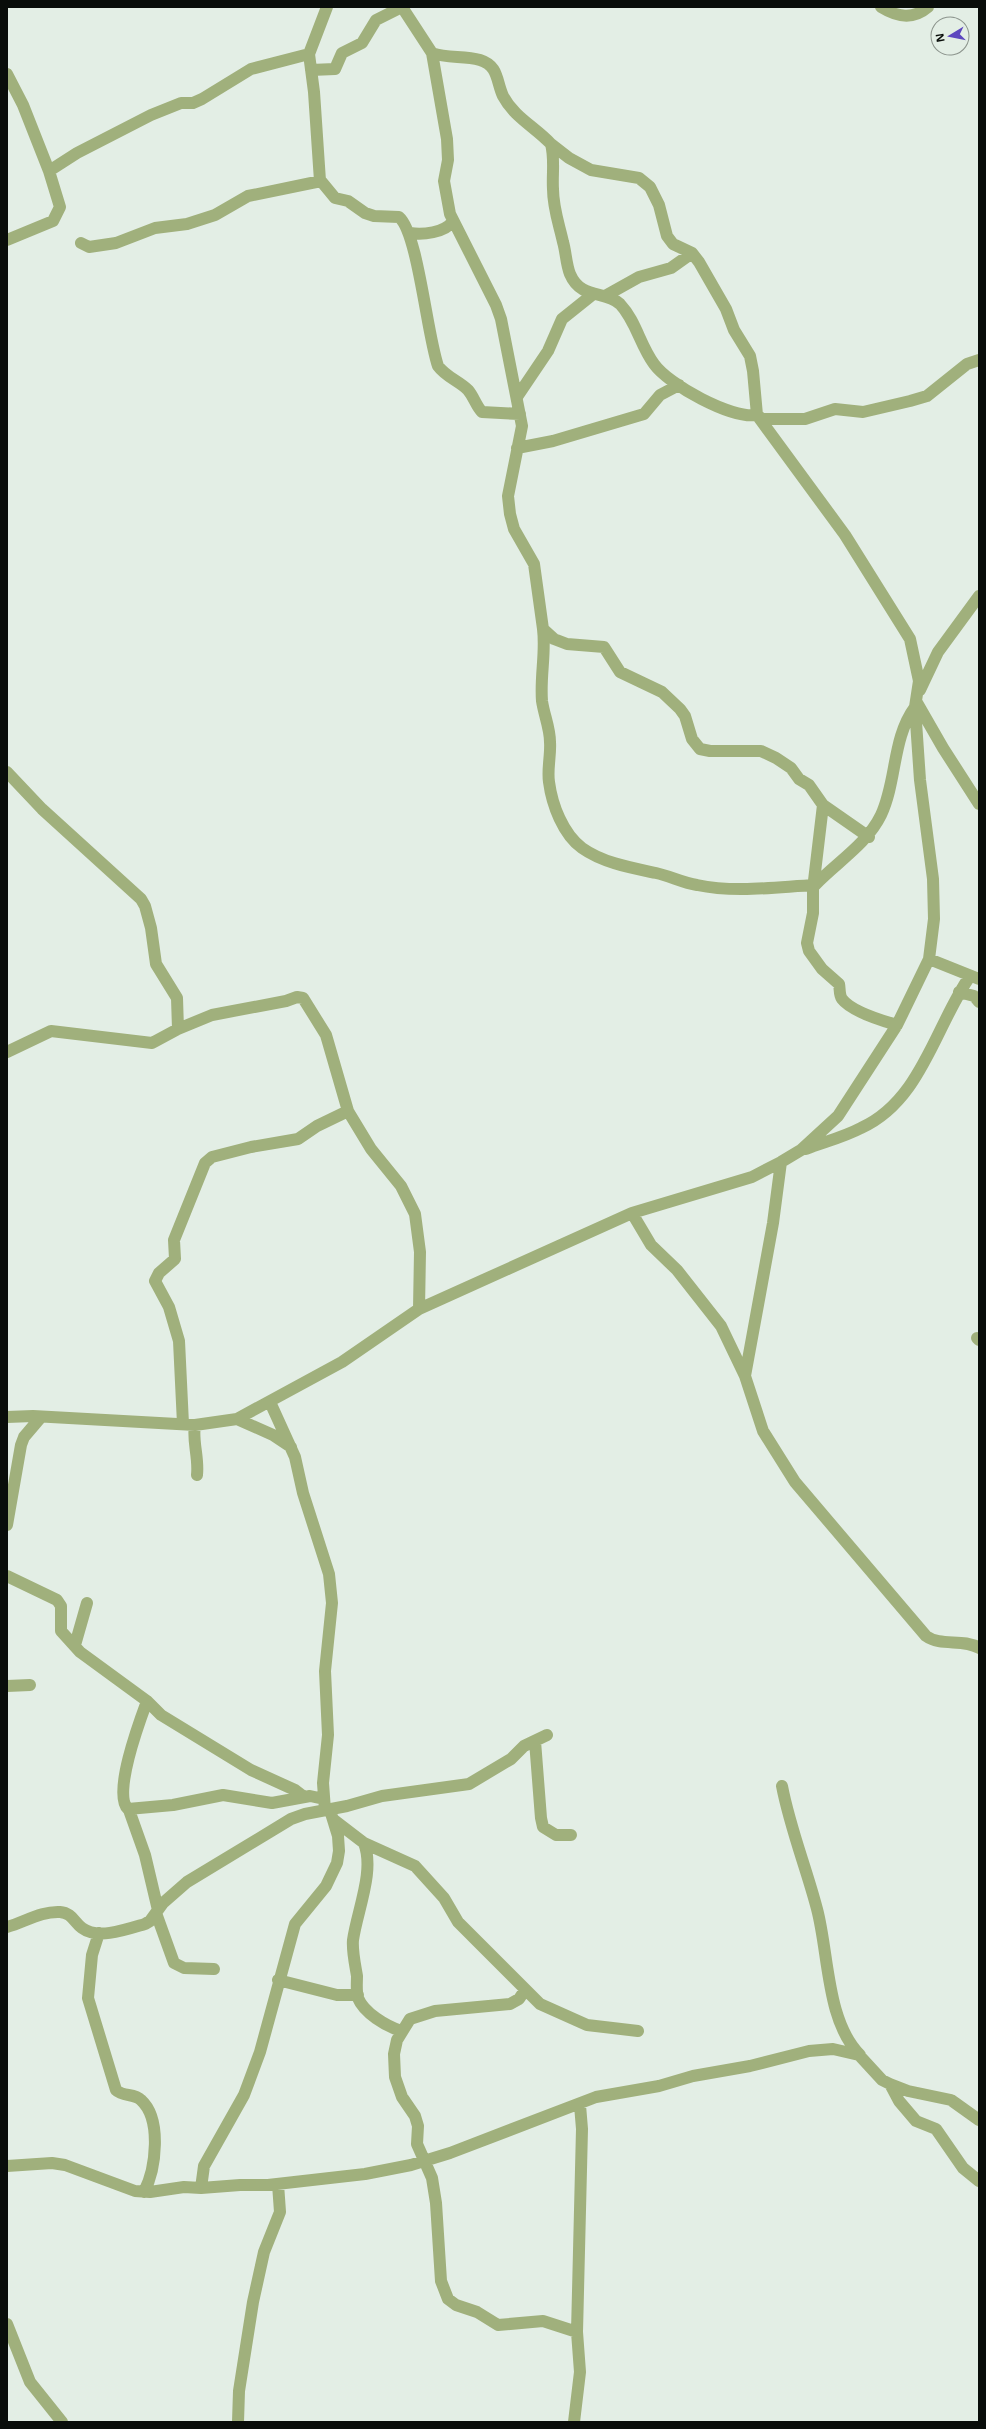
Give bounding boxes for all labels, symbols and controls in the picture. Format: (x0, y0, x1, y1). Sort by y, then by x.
north arrow (930, 16, 970, 56)
text: N (931, 32, 948, 44)

